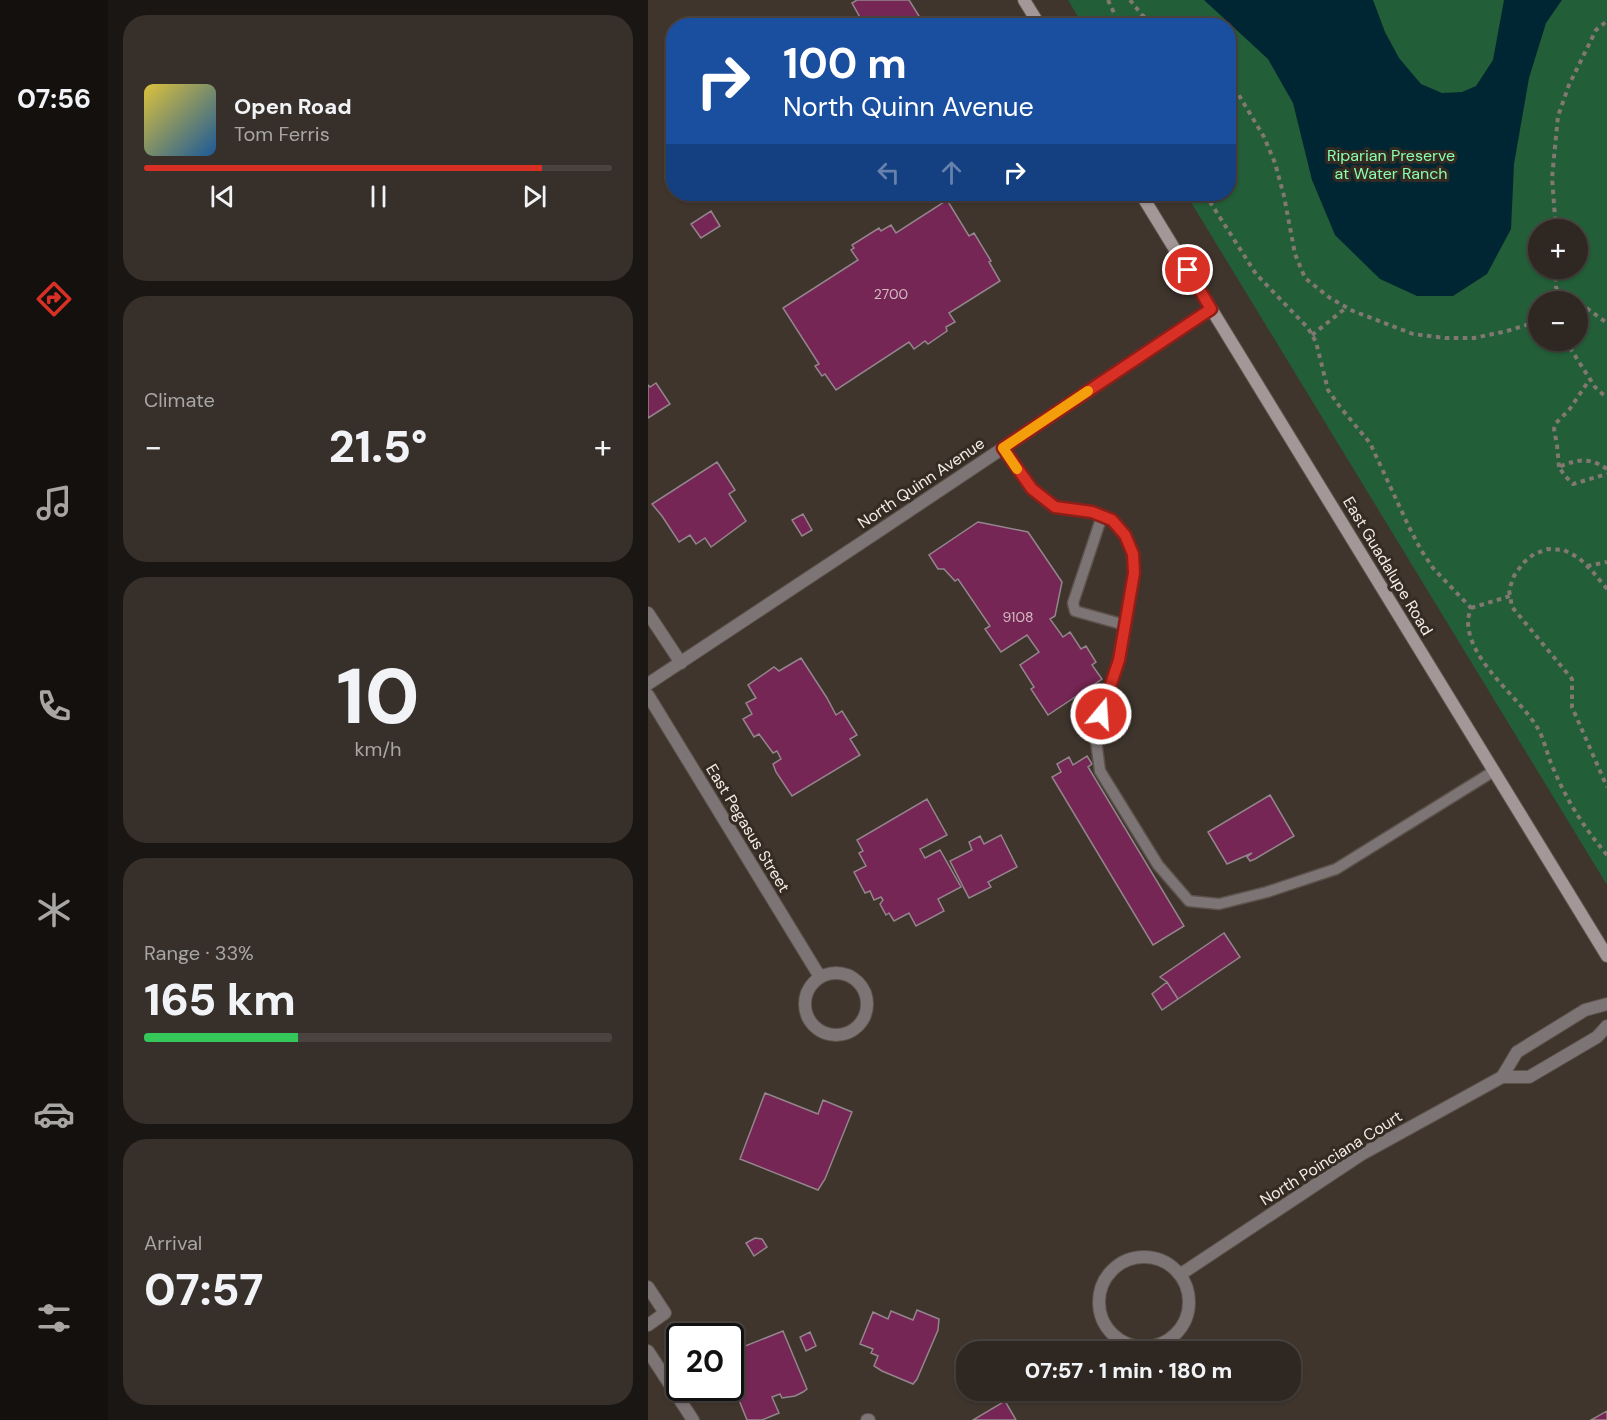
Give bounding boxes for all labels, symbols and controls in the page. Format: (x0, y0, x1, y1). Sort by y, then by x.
text: 100 m (783, 36, 907, 91)
icon: right (684, 42, 762, 120)
text: 07:56 (17, 81, 91, 116)
text: North Quinn Avenue (783, 89, 1034, 124)
text: Open Road (234, 92, 352, 121)
text: Tom Ferris (234, 121, 330, 147)
park label: Riparian Preserve at Water Ranch (1327, 145, 1455, 184)
icon: left (872, 156, 905, 189)
icon: ahead (935, 156, 968, 189)
icon: right (998, 156, 1031, 189)
icon: previous (206, 180, 239, 213)
icon: pause (362, 180, 395, 213)
icon: next (518, 180, 551, 213)
map controls (1528, 219, 1588, 351)
button: + (1528, 219, 1588, 279)
pin (1162, 244, 1213, 295)
icon: arrive (1171, 253, 1204, 286)
icon: directions (33, 278, 75, 320)
house number: 2700 (874, 285, 908, 303)
button: − (1528, 291, 1588, 351)
text: Climate (144, 387, 215, 413)
text: 21.5° (329, 417, 427, 476)
text: − (144, 425, 162, 468)
text: + (594, 425, 612, 468)
street label: North Quinn Avenue (854, 433, 988, 533)
icon: music (33, 482, 75, 524)
street label: East Guadalupe Road (1338, 493, 1438, 639)
house number: 9108 (1002, 608, 1034, 626)
text: 10 (336, 646, 420, 747)
position arrow (1069, 682, 1133, 746)
icon: phone (33, 685, 75, 727)
text: km/h (354, 736, 402, 762)
street label: East Pegasus Street (701, 760, 795, 896)
icon: climate (33, 889, 75, 931)
text: Range · 33% (144, 940, 254, 966)
text: 165 km (144, 970, 296, 1029)
icon: car (33, 1093, 75, 1135)
street label: North Poinciana Court (1256, 1106, 1406, 1210)
text: Arrival (144, 1230, 202, 1256)
text: 07:57 (144, 1260, 263, 1319)
icon: filters (33, 1297, 75, 1339)
speed limit sign: 20 (666, 1323, 744, 1401)
text: 07:57 · 1 min · 180 m (1025, 1356, 1232, 1385)

